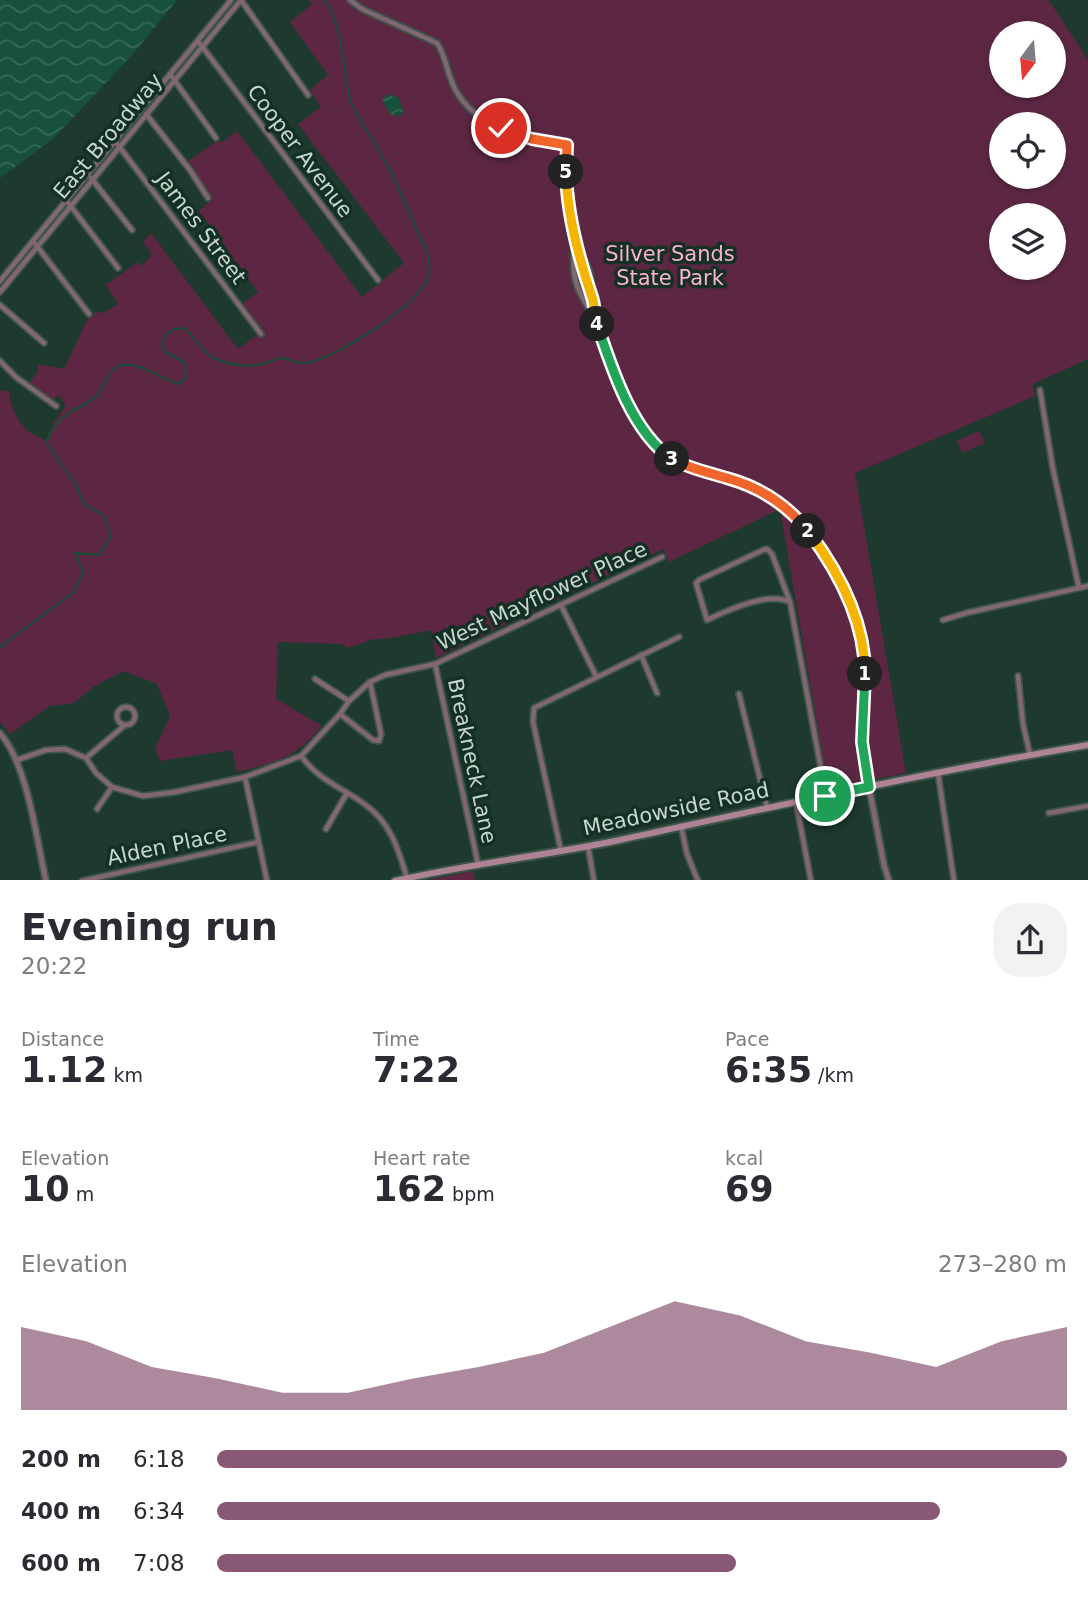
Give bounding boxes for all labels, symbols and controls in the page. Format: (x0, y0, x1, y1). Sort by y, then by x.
north arrow (989, 21, 1066, 98)
map controls (989, 21, 1066, 280)
street label: East Broadway (49, 68, 167, 204)
street label: Cooper Avenue (242, 80, 358, 222)
pin (471, 98, 531, 158)
icon: check (482, 109, 520, 147)
button: locate (989, 112, 1066, 189)
pin: 5 (548, 154, 584, 190)
text: 5 (559, 160, 572, 182)
street label: James Street (150, 166, 251, 289)
button: layers (989, 203, 1066, 280)
park label: Silver Sands State Park (605, 242, 735, 290)
pin: 4 (580, 306, 614, 342)
text: 4 (590, 312, 603, 334)
pin: 3 (654, 442, 690, 476)
text: 3 (665, 447, 678, 469)
pin: 2 (790, 514, 826, 548)
text: 2 (801, 519, 814, 541)
street label: West Mayflower Place (433, 537, 651, 655)
pin: 1 (848, 656, 882, 692)
text: 1 (858, 662, 871, 684)
street label: Breakneck Lane (443, 676, 501, 846)
pin (795, 766, 855, 826)
icon: arrive (806, 777, 844, 815)
street label: Meadowside Road (581, 778, 771, 840)
street label: Alden Place (105, 822, 229, 870)
button: share (993, 903, 1067, 977)
text: Evening run (21, 905, 278, 949)
text: 20:22 (21, 953, 87, 979)
text: Distance (21, 1028, 104, 1050)
text: Time (373, 1028, 420, 1050)
text: Pace (725, 1028, 769, 1050)
text: 1.12 (21, 1050, 107, 1090)
text: 7:22 (373, 1050, 460, 1090)
text: 6:35 (725, 1050, 812, 1090)
text: km (107, 1064, 143, 1086)
text: /km (812, 1064, 854, 1086)
text: Elevation (21, 1147, 109, 1169)
text: Heart rate (373, 1147, 471, 1169)
text: kcal (725, 1147, 763, 1169)
text: 10 (21, 1169, 70, 1209)
text: 162 (373, 1169, 446, 1209)
text: 69 (725, 1169, 774, 1209)
text: m (70, 1183, 94, 1205)
text: bpm (446, 1183, 495, 1205)
text: Elevation (21, 1251, 128, 1277)
text: 273–280 m (938, 1251, 1067, 1277)
text: 200 m (21, 1446, 101, 1472)
text: 6:18 (133, 1446, 185, 1472)
text: 400 m (21, 1498, 101, 1524)
text: 6:34 (133, 1498, 185, 1524)
text: 600 m (21, 1550, 101, 1576)
text: 7:08 (133, 1550, 185, 1576)

